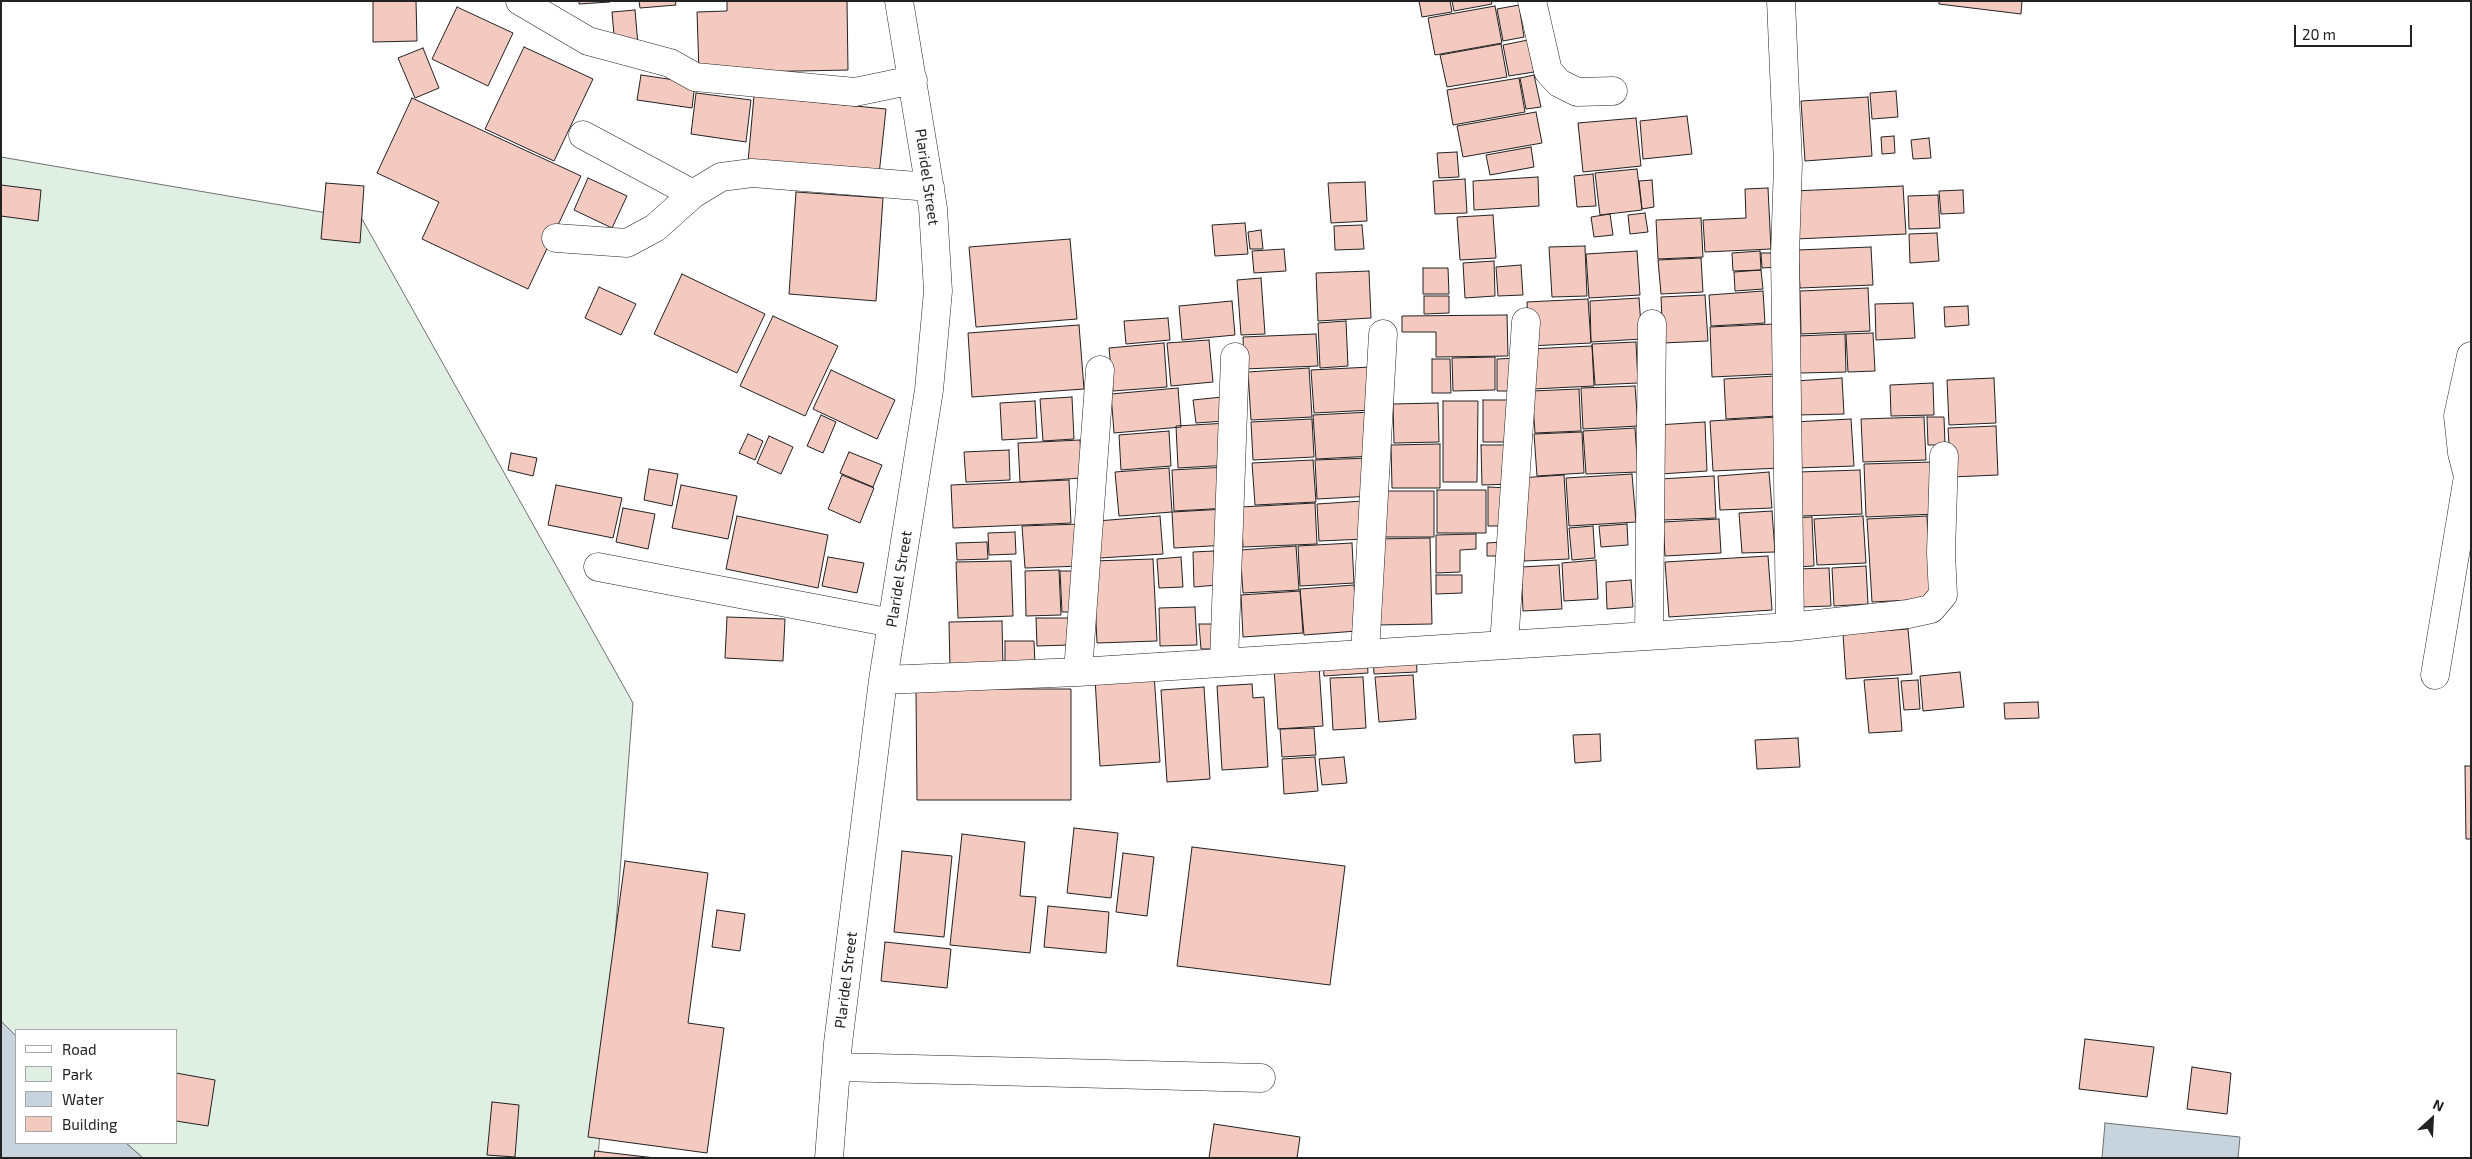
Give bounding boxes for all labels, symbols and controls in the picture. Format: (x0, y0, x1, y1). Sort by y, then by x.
scale bar (2297, 15, 2414, 47)
text: 20 m (2302, 25, 2336, 43)
street label: Plaridel Street (911, 128, 943, 226)
street label: Plaridel Street (882, 529, 916, 629)
street label: Plaridel Street (831, 931, 861, 1029)
legend (15, 1029, 178, 1144)
text: Road (62, 1040, 97, 1058)
text: Park (62, 1065, 93, 1083)
text: Water (62, 1090, 104, 1108)
north arrow (2407, 1094, 2457, 1144)
text: N (2430, 1095, 2447, 1115)
text: Building (62, 1115, 117, 1133)

